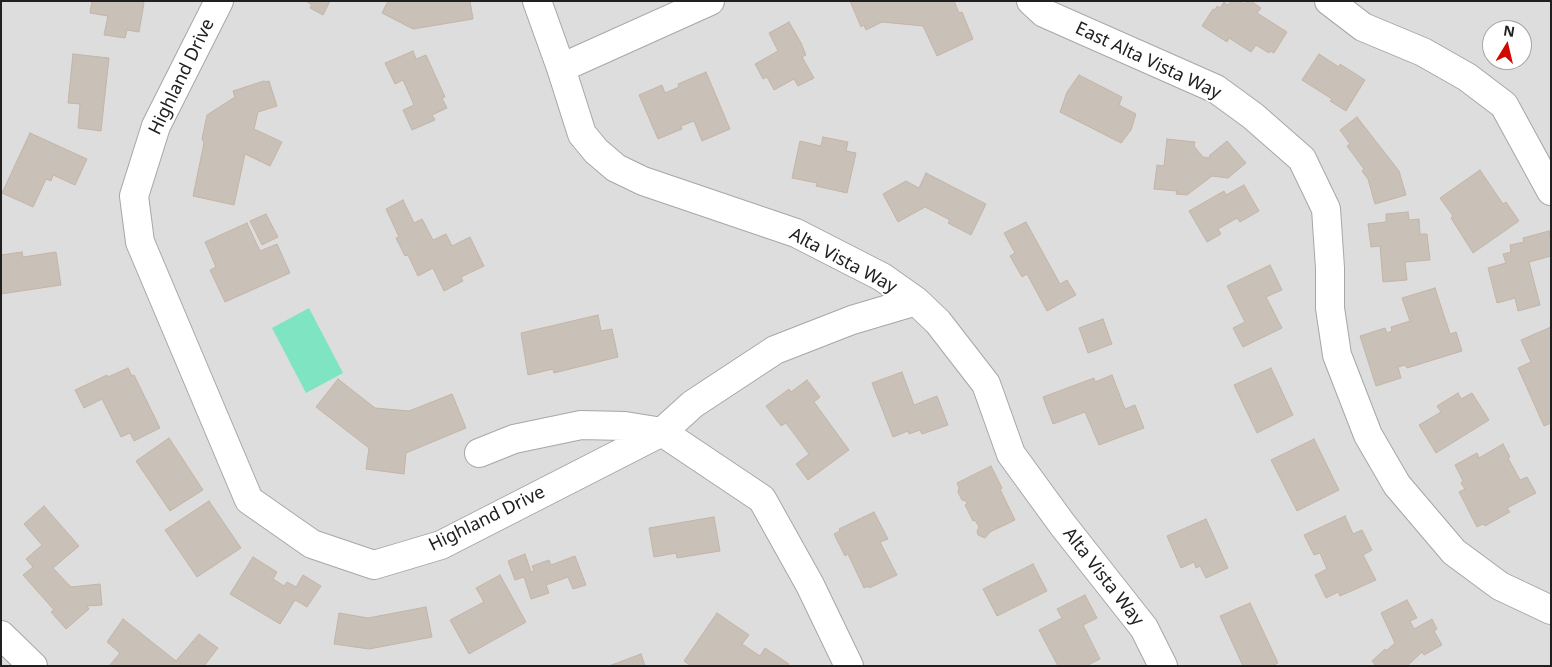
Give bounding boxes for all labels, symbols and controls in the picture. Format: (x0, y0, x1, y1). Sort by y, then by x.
street label: Highland Drive (145, 16, 219, 138)
street label: East Alta Vista Way (1072, 18, 1224, 104)
north arrow (1482, 20, 1532, 70)
text: N (1502, 20, 1516, 41)
street label: Alta Vista Way (786, 224, 900, 298)
street label: Highland Drive (426, 482, 548, 556)
street label: Alta Vista Way (1058, 524, 1148, 630)

